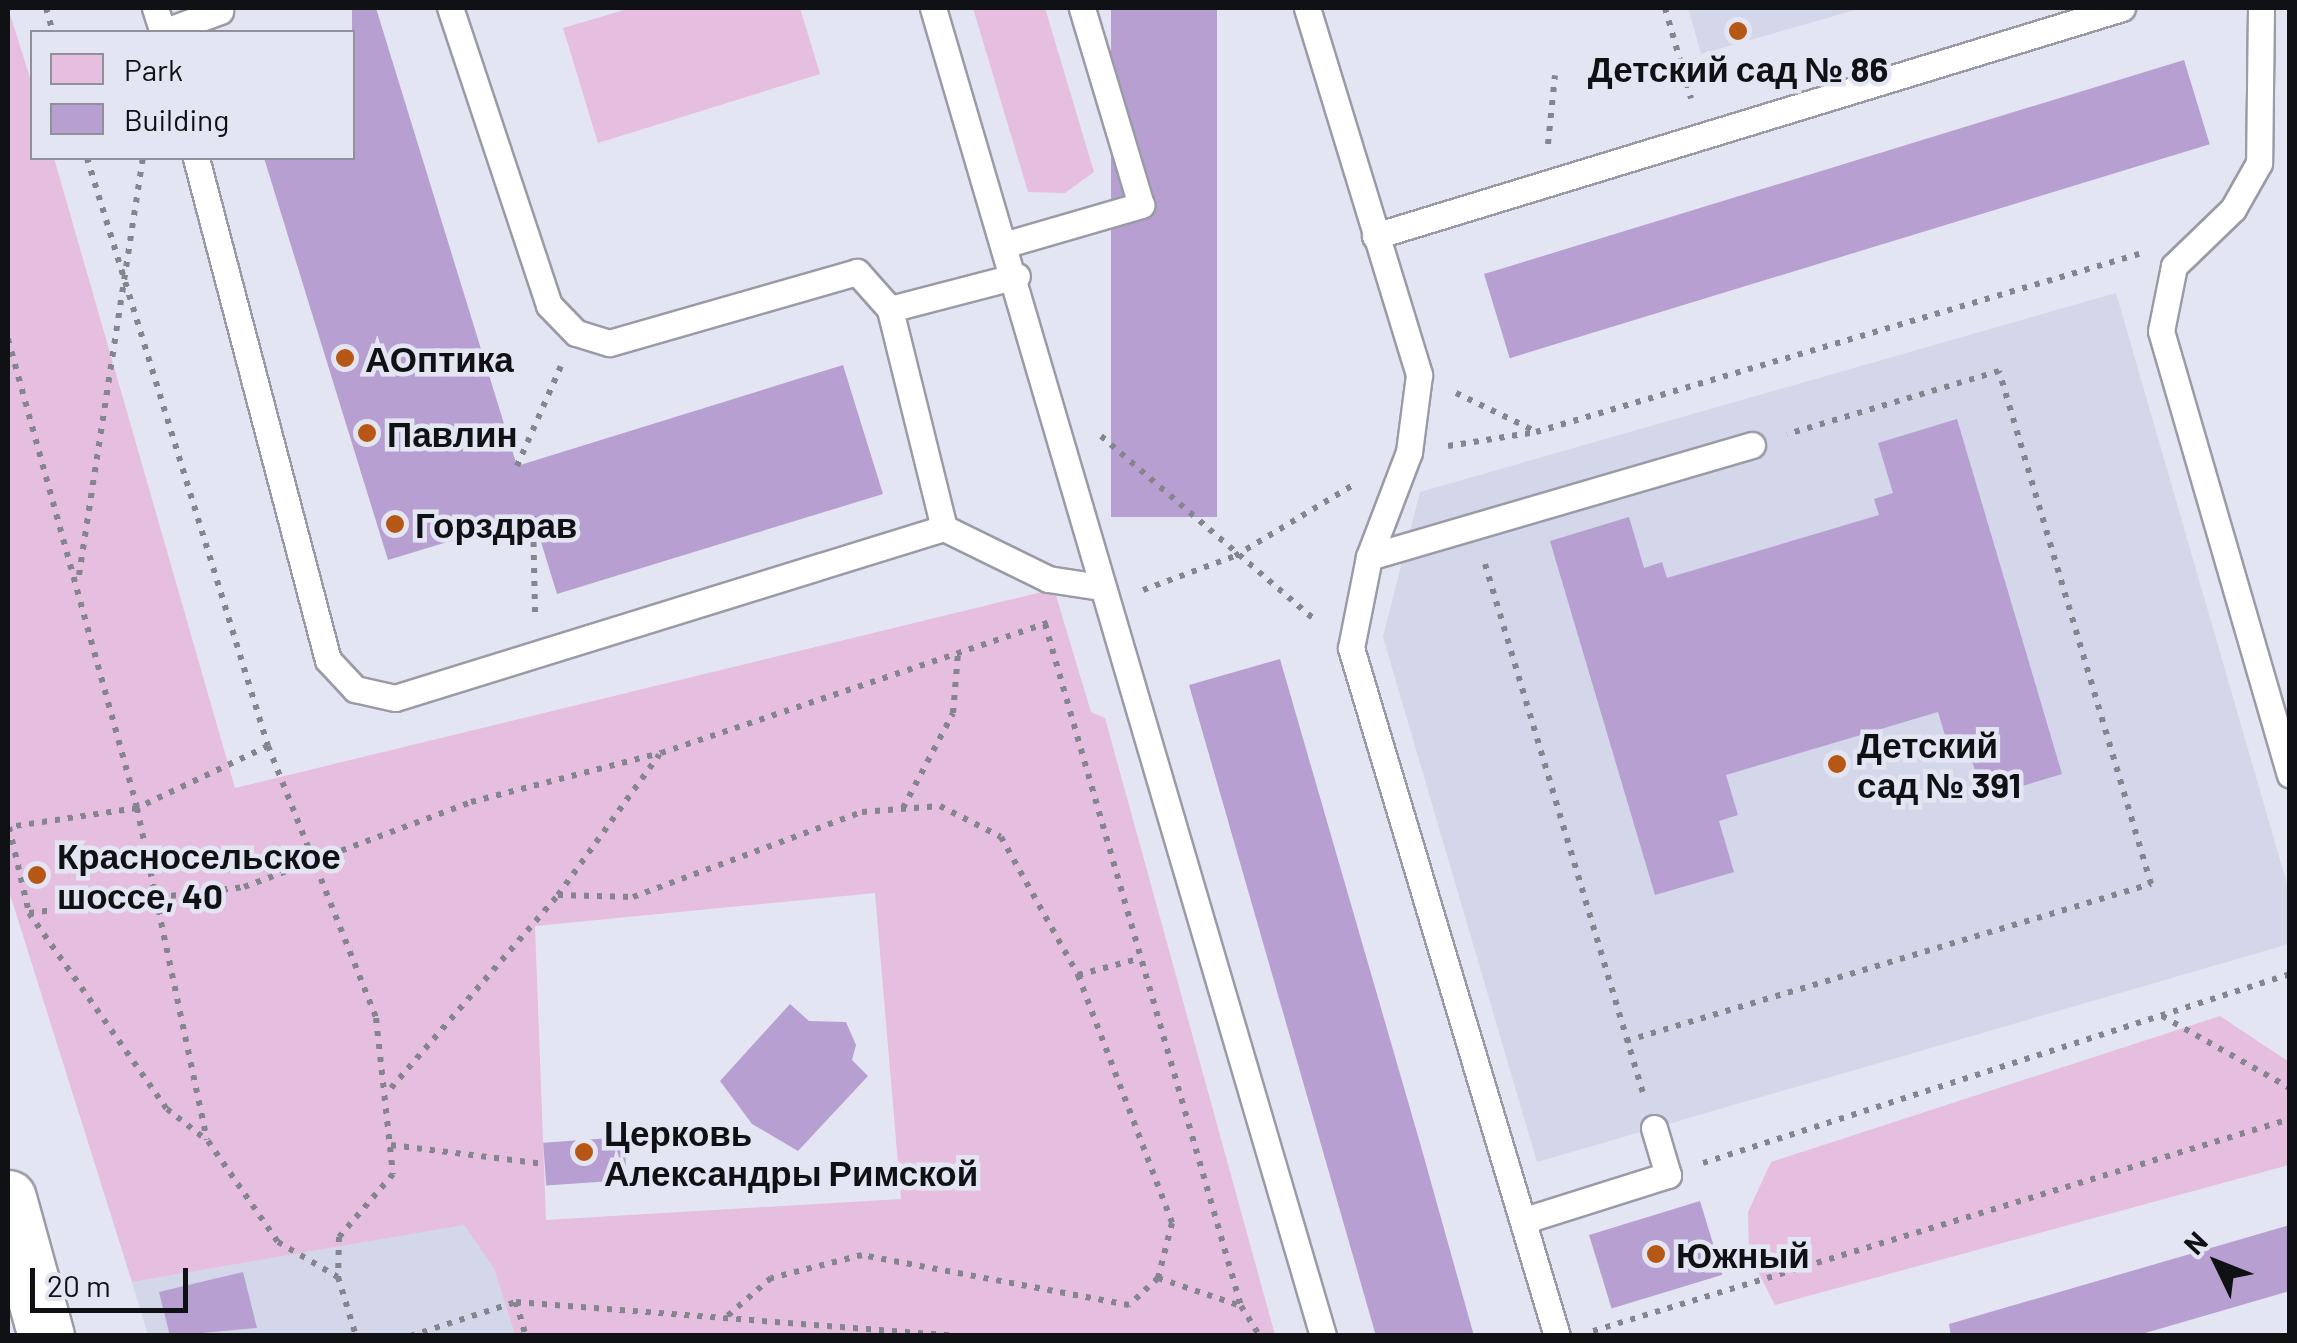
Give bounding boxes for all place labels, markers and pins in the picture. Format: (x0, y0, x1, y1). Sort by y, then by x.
marker: Детский сад № 86 (1727, 20, 1749, 42)
place label: Детский сад № 86 (1588, 47, 1888, 89)
place label: АОптика (365, 337, 514, 379)
marker: АОптика (334, 347, 356, 369)
place label: Павлин (387, 412, 518, 454)
marker: Павлин (356, 422, 378, 444)
place label: Горздрав (415, 503, 577, 545)
marker: Горздрав (384, 513, 406, 535)
place label: Детский сад № 391 (1857, 723, 2021, 805)
marker: Детский сад № 391 (1826, 753, 1848, 775)
place label: Красносельское шоссе, 40 (57, 834, 341, 916)
marker: Красносельское шоссе, 40 (26, 864, 48, 886)
place label: Церковь Александры Римской (604, 1111, 978, 1193)
marker: Церковь Александры Римской (573, 1141, 595, 1163)
place label: Южный (1676, 1233, 1810, 1275)
marker: Южный (1645, 1243, 1667, 1265)

